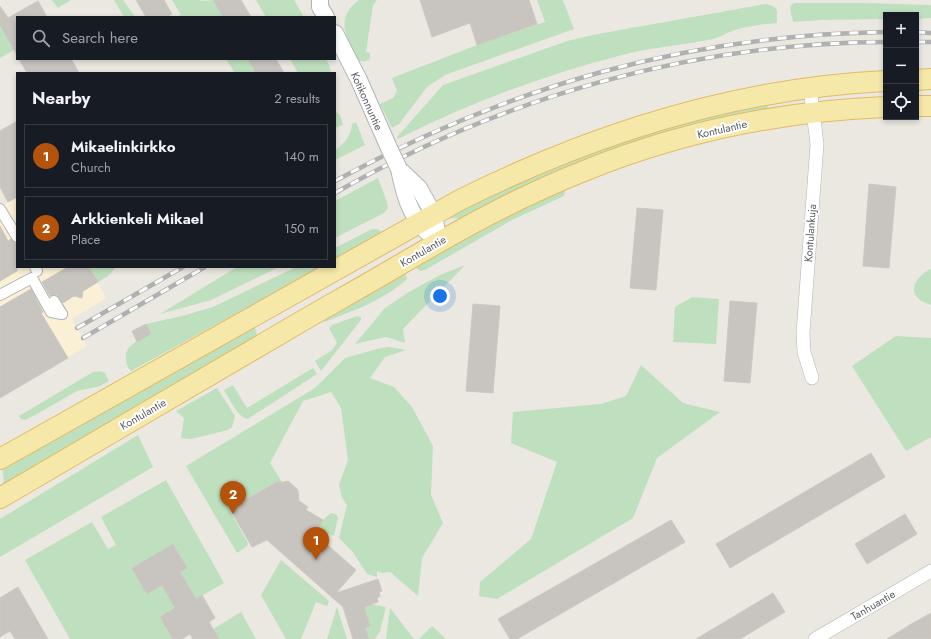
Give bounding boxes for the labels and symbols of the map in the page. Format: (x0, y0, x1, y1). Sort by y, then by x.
street label: Kotikonnuntie (347, 69, 387, 133)
street label: Kontulantie (695, 115, 749, 143)
street label: Kontulankuja (800, 203, 820, 263)
street label: Kontulantie (397, 231, 449, 271)
your location (430, 286, 450, 306)
street label: Kontulantie (117, 394, 169, 434)
pin: 2 (220, 481, 246, 514)
pin: 1 (303, 527, 329, 560)
street label: Tanhuantie (848, 586, 898, 624)

